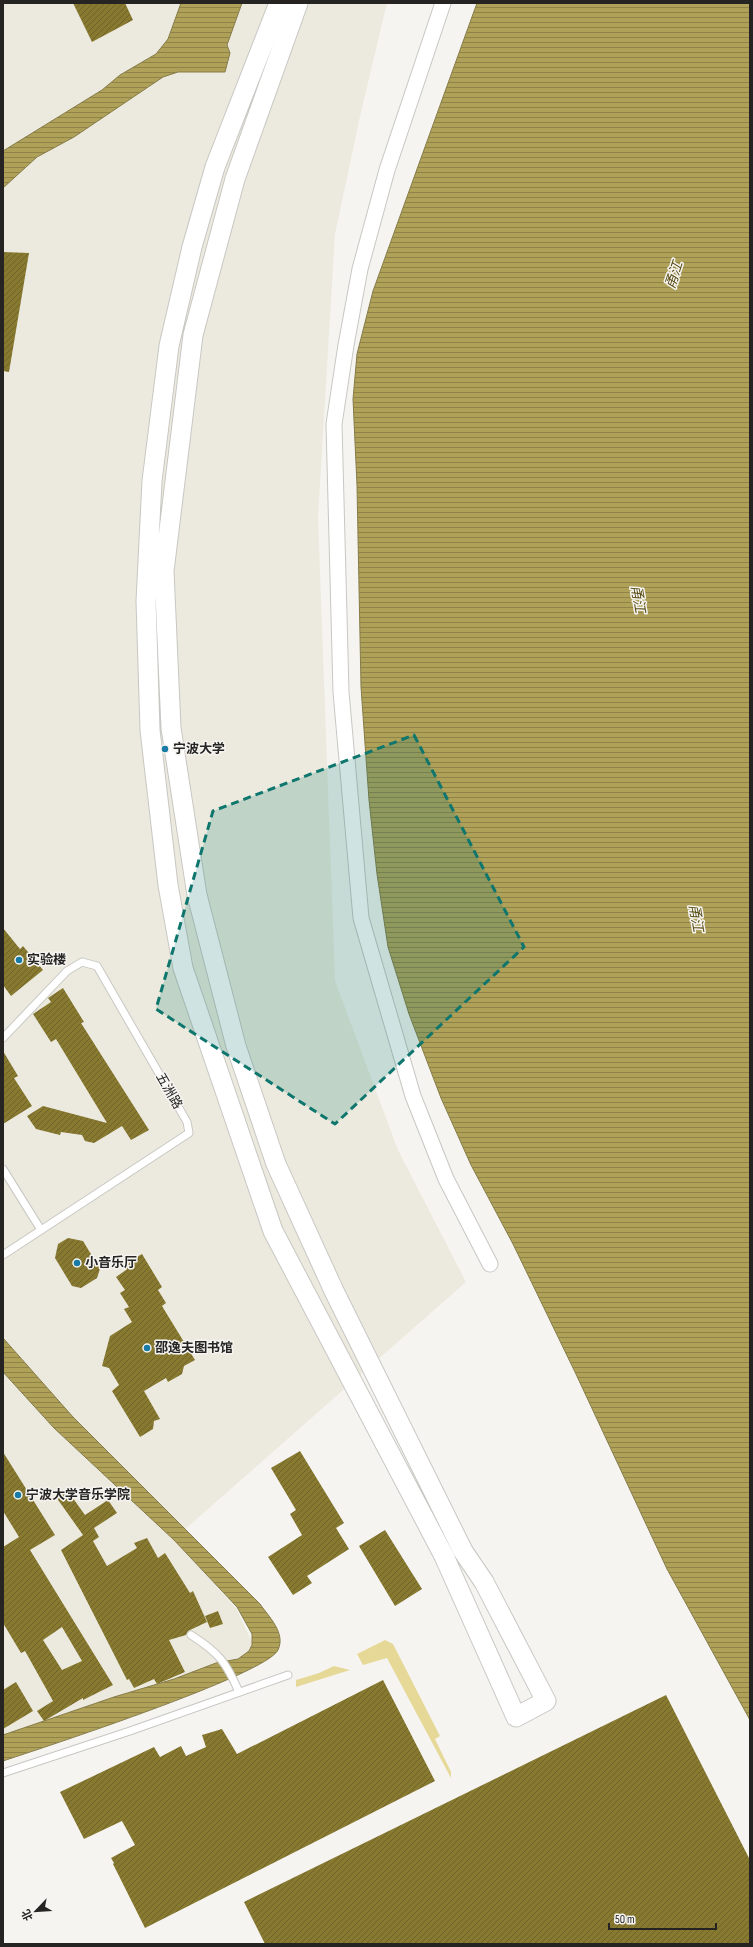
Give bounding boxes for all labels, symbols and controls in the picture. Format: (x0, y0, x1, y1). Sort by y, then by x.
water label: 甬江 (662, 257, 687, 291)
water label: 甬江 (627, 584, 649, 616)
place label: 宁波大学 (173, 741, 225, 757)
marker: 宁波大学 (160, 744, 170, 754)
water label: 甬江 (685, 903, 707, 935)
place label: 实验楼 (27, 952, 66, 968)
marker: 实验楼 (14, 955, 24, 965)
street label: 五洲路 (152, 1070, 186, 1112)
place label: 小音乐厅 (85, 1255, 137, 1271)
marker: 小音乐厅 (72, 1258, 82, 1268)
place label: 邵逸夫图书馆 (155, 1340, 233, 1356)
marker: 邵逸夫图书馆 (142, 1343, 152, 1353)
place label: 宁波大学音乐学院 (26, 1487, 130, 1503)
marker: 宁波大学音乐学院 (13, 1490, 23, 1500)
north arrow (16, 1891, 56, 1931)
scale bar (609, 1905, 716, 1931)
text: 北 (19, 1907, 36, 1923)
text: 50 m (615, 1912, 635, 1927)

